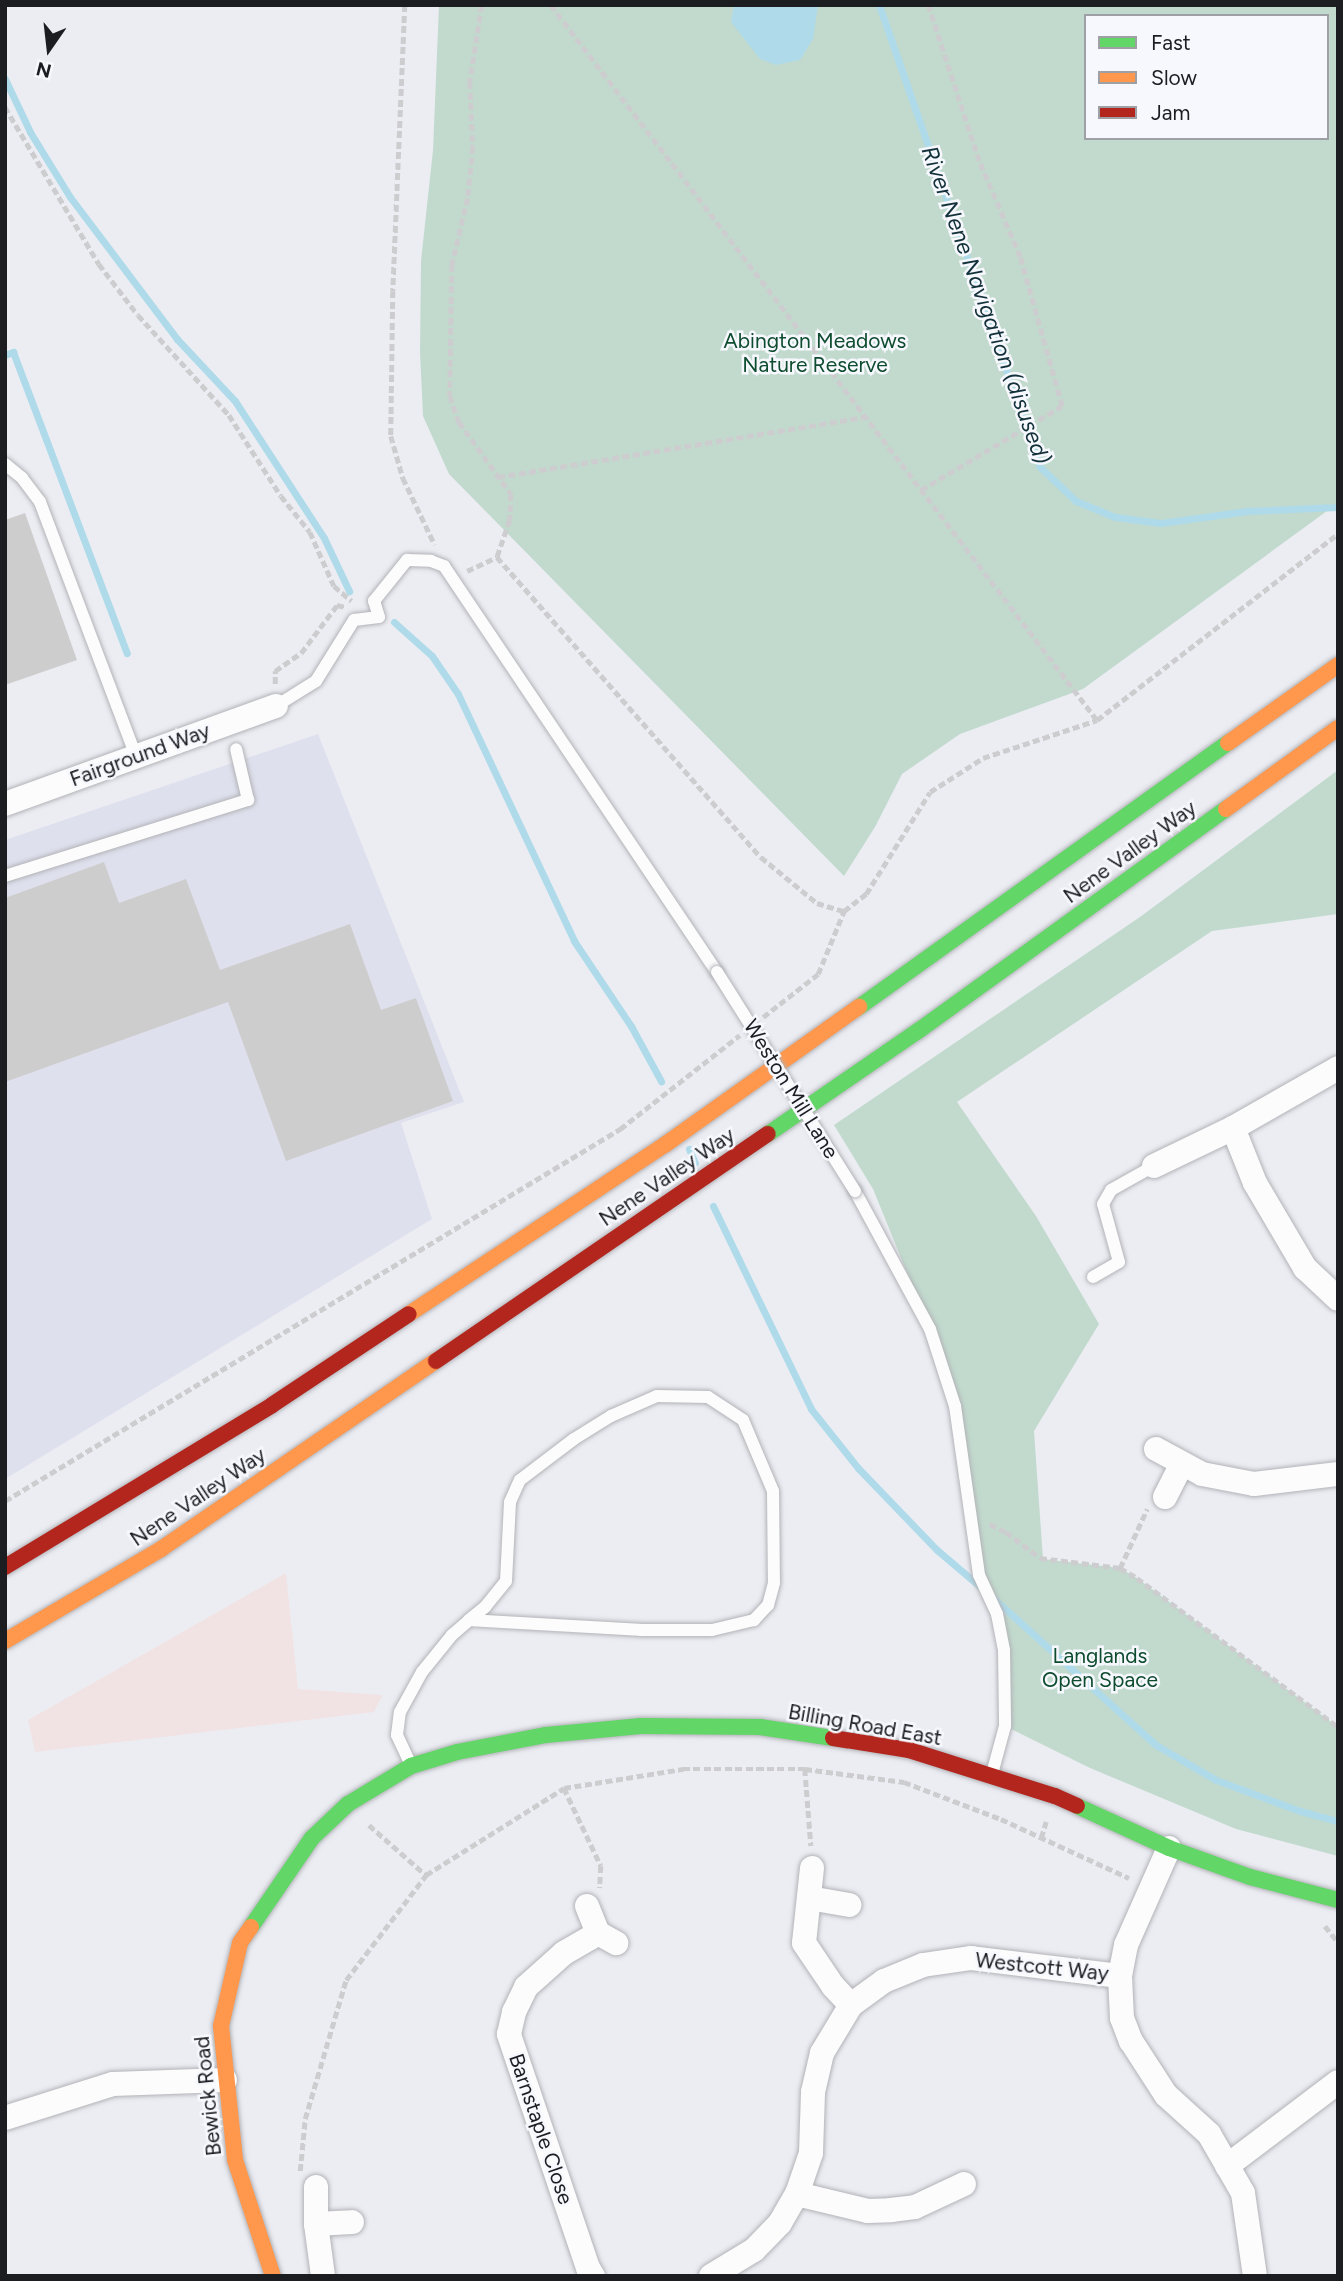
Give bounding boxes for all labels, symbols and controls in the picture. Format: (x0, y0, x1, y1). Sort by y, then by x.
north arrow (14, 14, 84, 84)
legend (1084, 14, 1329, 140)
text: Fast (1151, 30, 1191, 55)
text: N (34, 57, 54, 83)
text: Slow (1151, 65, 1197, 90)
text: Jam (1151, 100, 1190, 125)
water label: River Nene Navigation (disused) (916, 142, 1056, 468)
park label: Abington Meadows Nature Reserve (724, 328, 906, 378)
street label: Fairground Way (66, 718, 214, 792)
street label: Nene Valley Way (1059, 795, 1201, 909)
street label: Weston Mill Lane (738, 1015, 844, 1163)
street label: Nene Valley Way (594, 1122, 740, 1232)
street label: Nene Valley Way (125, 1442, 271, 1552)
park label: Langlands Open Space (1042, 1643, 1158, 1693)
street label: Billing Road East (786, 1699, 944, 1751)
street label: Westcott Way (974, 1947, 1110, 1987)
street label: Bewick Road (189, 2035, 227, 2157)
street label: Barnstaple Close (503, 2050, 579, 2208)

